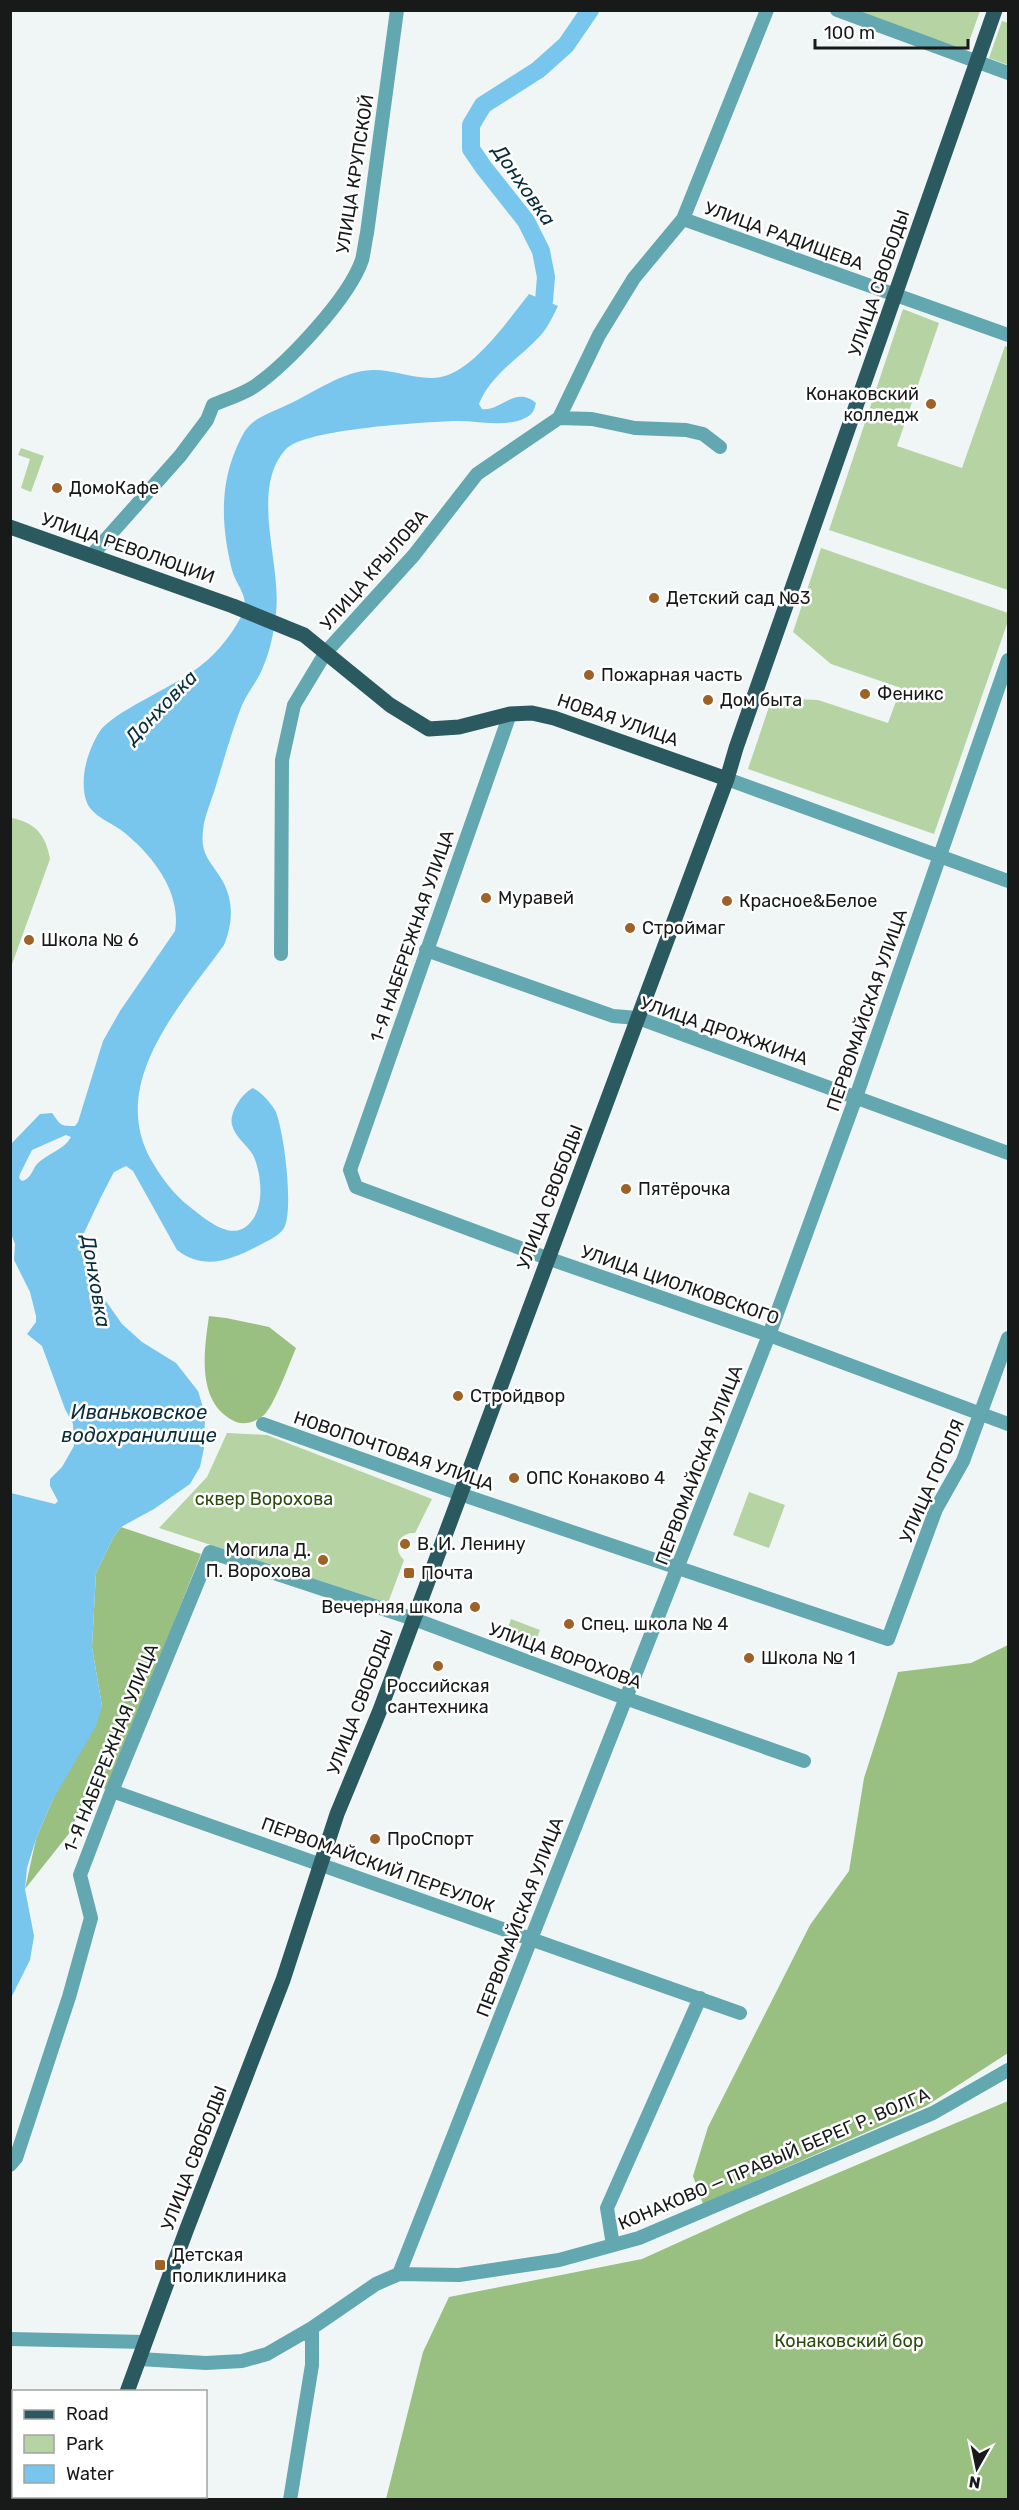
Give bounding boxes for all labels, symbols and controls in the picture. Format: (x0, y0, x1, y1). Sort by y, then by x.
scale bar (815, 12, 968, 50)
text: 100 m (824, 22, 875, 44)
street label: УЛИЦА КРУПСКОЙ (332, 93, 378, 255)
water label: Донховка (486, 138, 561, 230)
street label: УЛИЦА РАДИЩЕВА (701, 197, 867, 275)
street label: УЛИЦА СВОБОДЫ (844, 207, 914, 359)
place label: Конаковский колледж (806, 383, 919, 426)
marker: Конаковский колледж (924, 397, 938, 411)
place label: ДомоКафе (69, 477, 159, 499)
marker: ДомоКафе (50, 481, 64, 495)
street label: УЛИЦА КРЫЛОВА (316, 505, 432, 635)
street label: УЛИЦА РЕВОЛЮЦИИ (38, 508, 218, 588)
place label: Детский сад №3 (666, 587, 811, 609)
marker: Детский сад №3 (647, 591, 661, 605)
place label: Пожарная часть (601, 664, 742, 686)
water label: Донховка (118, 665, 202, 750)
marker: Пожарная часть (582, 668, 596, 682)
place label: Феникс (877, 683, 944, 705)
marker: Феникс (858, 687, 872, 701)
street label: НОВАЯ УЛИЦА (554, 689, 682, 751)
place label: Дом быта (720, 689, 802, 711)
marker: Дом быта (701, 693, 715, 707)
street label: 1-Я НАБЕРЕЖНАЯ УЛИЦА (365, 827, 459, 1045)
place label: Муравей (498, 887, 574, 909)
place label: Красное&Белое (739, 890, 877, 912)
marker: Муравей (479, 891, 493, 905)
marker: Красное&Белое (720, 894, 734, 908)
street label: ПЕРВОМАЙСКАЯ УЛИЦА (822, 906, 912, 1114)
place label: Строймаг (642, 917, 725, 939)
marker: Строймаг (623, 921, 637, 935)
place label: Школа № 6 (41, 929, 139, 951)
marker: Школа № 6 (22, 933, 36, 947)
street label: УЛИЦА ДРОЖЖИНА (637, 992, 811, 1070)
street label: УЛИЦА СВОБОДЫ (512, 1122, 588, 1272)
place label: Пятёрочка (638, 1178, 731, 1200)
marker: Пятёрочка (619, 1182, 633, 1196)
water label: Донховка (76, 1231, 116, 1329)
street label: УЛИЦА ЦИОЛКОВСКОГО (578, 1241, 782, 1329)
street label: ПЕРВОМАЙСКАЯ УЛИЦА (651, 1362, 747, 1568)
place label: Стройдвор (470, 1385, 565, 1407)
marker: Стройдвор (451, 1389, 465, 1403)
water label: Иваньковское водохранилище (61, 1400, 217, 1447)
street label: НОВОПОЧТОВАЯ УЛИЦА (291, 1406, 497, 1496)
street label: УЛИЦА ГОГОЛЯ (895, 1416, 969, 1546)
place label: ОПС Конаково 4 (526, 1467, 665, 1489)
marker: ОПС Конаково 4 (507, 1471, 521, 1485)
park label: сквер Ворохова (195, 1488, 333, 1510)
place label: В. И. Ленину (417, 1533, 526, 1555)
marker: В. И. Ленину (398, 1537, 412, 1551)
place label: Могила Д. П. Ворохова (206, 1539, 311, 1582)
marker: Могила Д. П. Ворохова (316, 1553, 330, 1567)
place label: Почта (421, 1562, 473, 1584)
marker: Почта (402, 1566, 416, 1580)
place label: Вечерняя школа (321, 1596, 463, 1618)
marker: Вечерняя школа (468, 1600, 482, 1614)
place label: Спец. школа № 4 (581, 1613, 729, 1635)
marker: Спец. школа № 4 (562, 1617, 576, 1631)
street label: УЛИЦА ВОРОХОВА (485, 1618, 645, 1694)
street label: УЛИЦА СВОБОДЫ (322, 1627, 398, 1777)
street label: 1-Я НАБЕРЕЖНАЯ УЛИЦА (59, 1641, 163, 1855)
place label: Школа № 1 (761, 1647, 855, 1669)
marker: Школа № 1 (742, 1651, 756, 1665)
marker: Российская сантехника (431, 1659, 445, 1673)
place label: Российская сантехника (386, 1675, 490, 1718)
street label: ПЕРВОМАЙСКИЙ ПЕРЕУЛОК (258, 1813, 498, 1917)
street label: ПЕРВОМАЙСКАЯ УЛИЦА (472, 1814, 568, 2020)
place label: ПроСпорт (387, 1828, 474, 1850)
marker: ПроСпорт (368, 1832, 382, 1846)
street label: УЛИЦА СВОБОДЫ (156, 2083, 232, 2233)
street label: КОНАКОВО — ПРАВЫЙ БЕРЕГ Р. ВОЛГА (615, 2083, 933, 2235)
place label: Детская поликлиника (172, 2244, 287, 2287)
marker: Детская поликлиника (153, 2258, 167, 2272)
park label: Конаковский бор (774, 2330, 924, 2352)
legend (12, 2390, 207, 2498)
text: Road (66, 2403, 109, 2425)
text: Park (66, 2433, 104, 2455)
north arrow (947, 2438, 1007, 2498)
text: Water (66, 2463, 114, 2485)
text: N (968, 2472, 982, 2493)

